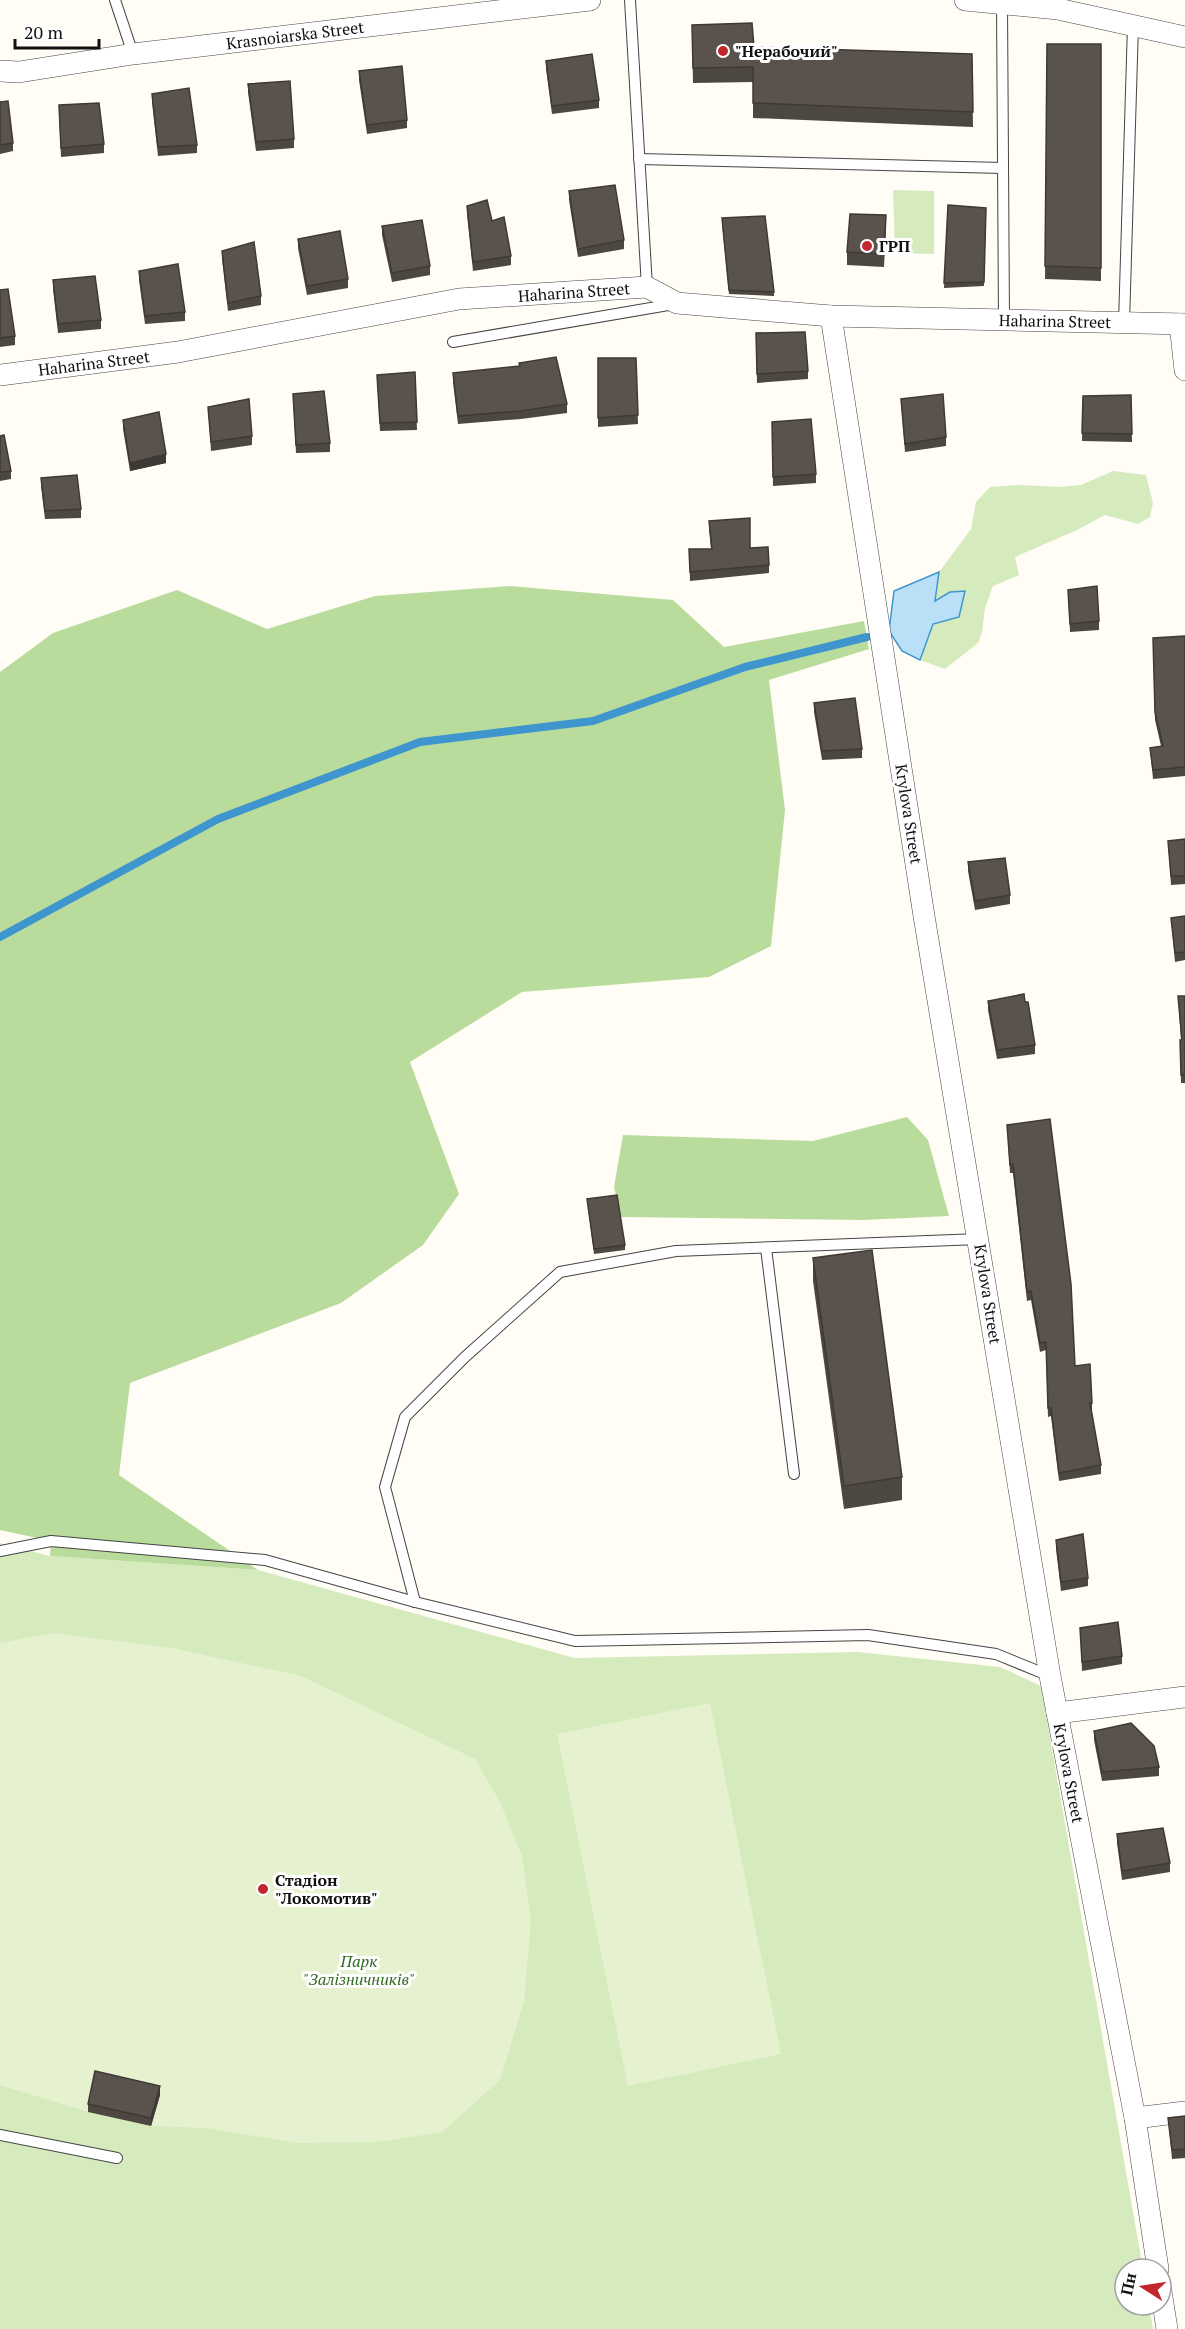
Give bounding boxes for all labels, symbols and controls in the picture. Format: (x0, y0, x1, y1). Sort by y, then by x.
scale bar (15, 12, 99, 50)
street label: Krasnoiarska Street (225, 16, 365, 54)
text: 20 m (24, 20, 64, 44)
place label: "Нерабочий" (735, 40, 838, 62)
marker: "Нерабочий" (716, 44, 730, 58)
place label: ГРП (879, 235, 910, 257)
marker: ГРП (860, 239, 874, 253)
street label: Haharina Street (517, 277, 631, 307)
street label: Haharina Street (999, 309, 1111, 333)
street label: Haharina Street (37, 345, 151, 381)
street label: Krylova Street (890, 762, 928, 866)
street label: Krylova Street (969, 1242, 1007, 1346)
street label: Krylova Street (1049, 1721, 1089, 1825)
place label: Стадіон "Локомотив" (275, 1869, 378, 1909)
marker: Стадіон "Локомотив" (256, 1882, 270, 1896)
park label: Парк "Залізничників" (303, 1950, 415, 1990)
north arrow (1113, 2257, 1173, 2317)
text: Пн (1115, 2270, 1142, 2297)

